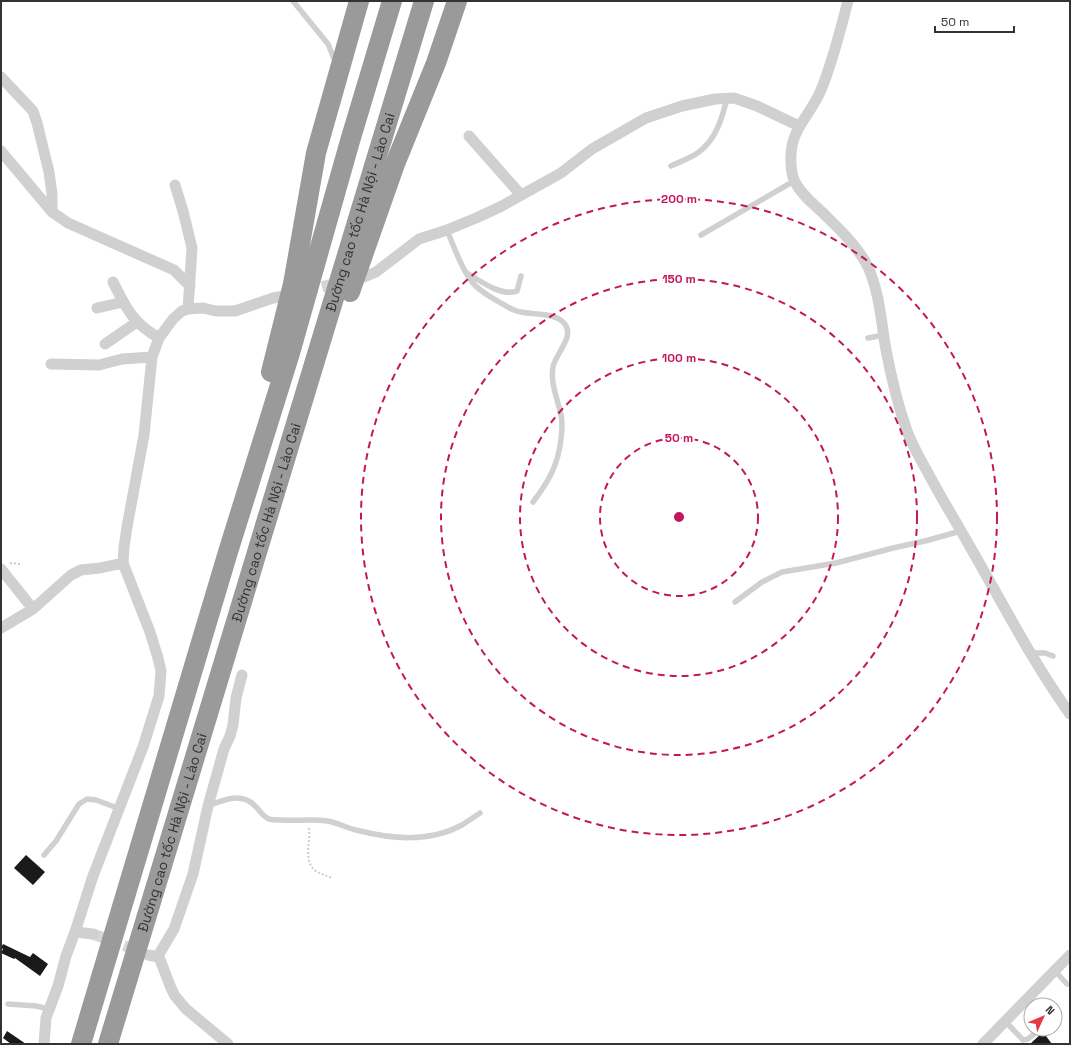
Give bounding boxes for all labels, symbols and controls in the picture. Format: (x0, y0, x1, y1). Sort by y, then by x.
scale bar (935, 8, 1014, 34)
text: 50 m (941, 14, 969, 30)
street label: Đường cao tốc Hà Nội - Lào Cai (321, 111, 399, 314)
text: 200 m (661, 191, 697, 207)
text: 150 m (662, 271, 696, 287)
text: 100 m (662, 350, 696, 366)
street label: Đường cao tốc Hà Nội - Lào Cai (227, 421, 305, 624)
text: 50 m (665, 430, 693, 446)
centre of rings (672, 510, 686, 524)
street label: Đường cao tốc Hà Nội - Lào Cai (133, 731, 211, 934)
north arrow (1023, 997, 1063, 1037)
text: N (1043, 1003, 1058, 1018)

